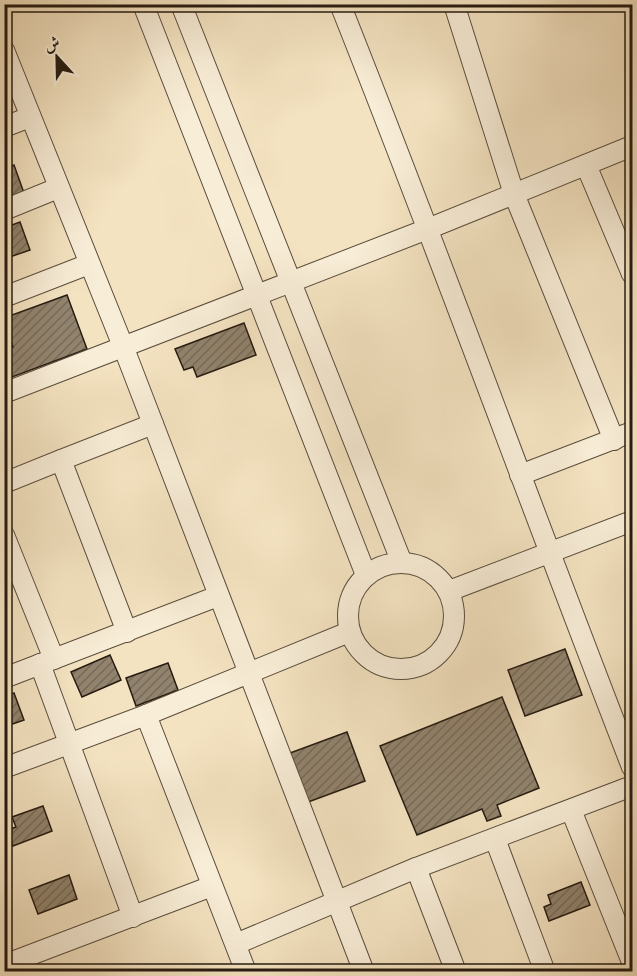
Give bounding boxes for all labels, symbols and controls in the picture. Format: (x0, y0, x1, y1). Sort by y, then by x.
north arrow (27, 27, 87, 87)
text: ش (41, 32, 63, 56)

